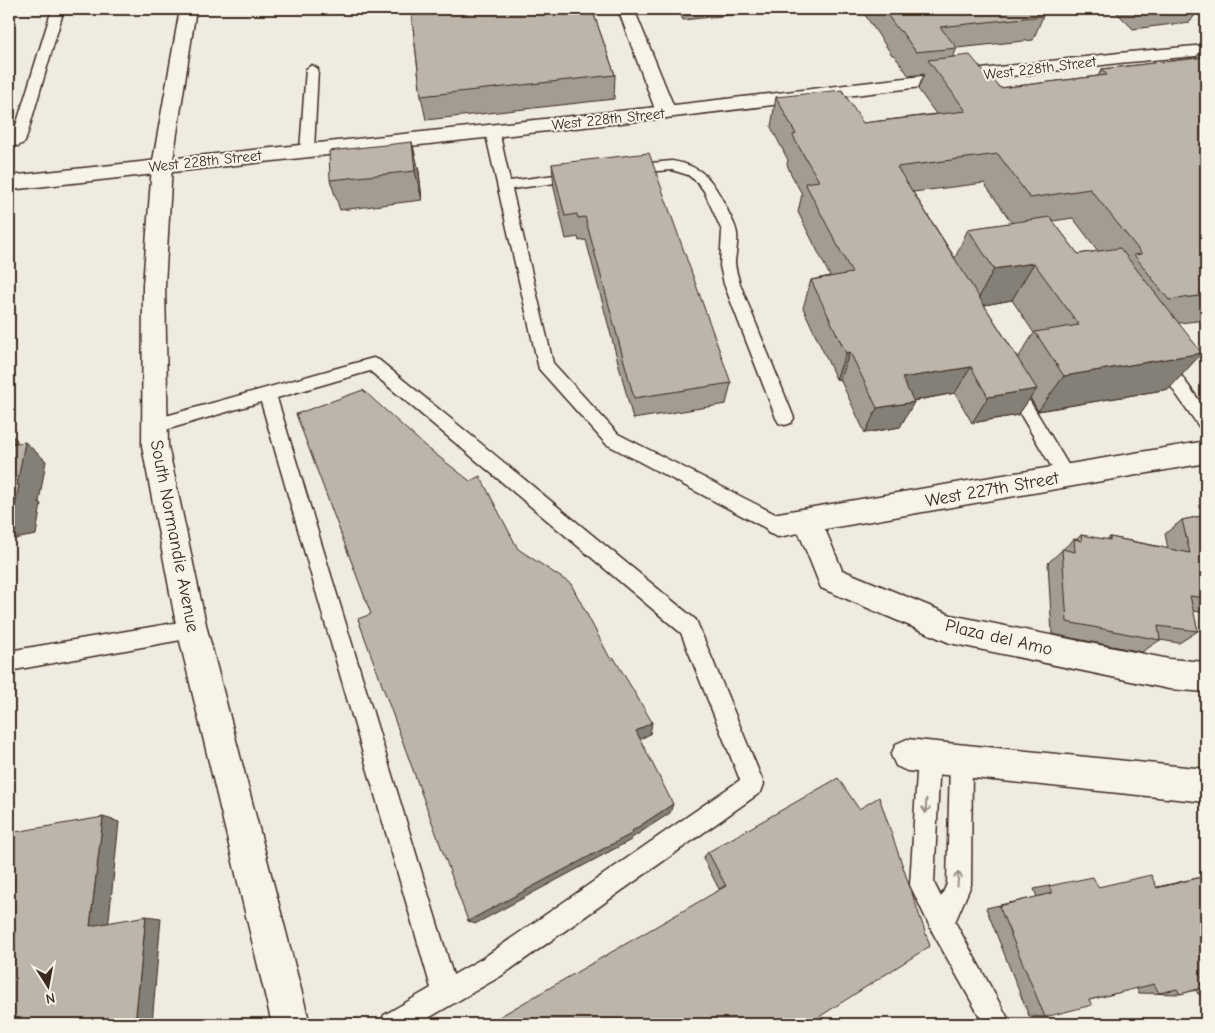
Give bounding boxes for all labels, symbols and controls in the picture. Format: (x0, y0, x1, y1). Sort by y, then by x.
street label: West 228th Street (983, 52, 1098, 84)
street label: West 228th Street (551, 104, 666, 134)
street label: West 228th Street (148, 146, 263, 176)
street label: South Normandie Avenue (146, 438, 203, 634)
street label: West 227th Street (924, 467, 1061, 512)
street label: Plaza del Amo (943, 615, 1055, 660)
one-way arrow (922, 798, 931, 814)
one-way arrow (954, 871, 963, 887)
north arrow (22, 960, 72, 1010)
text: N (44, 989, 56, 1007)

